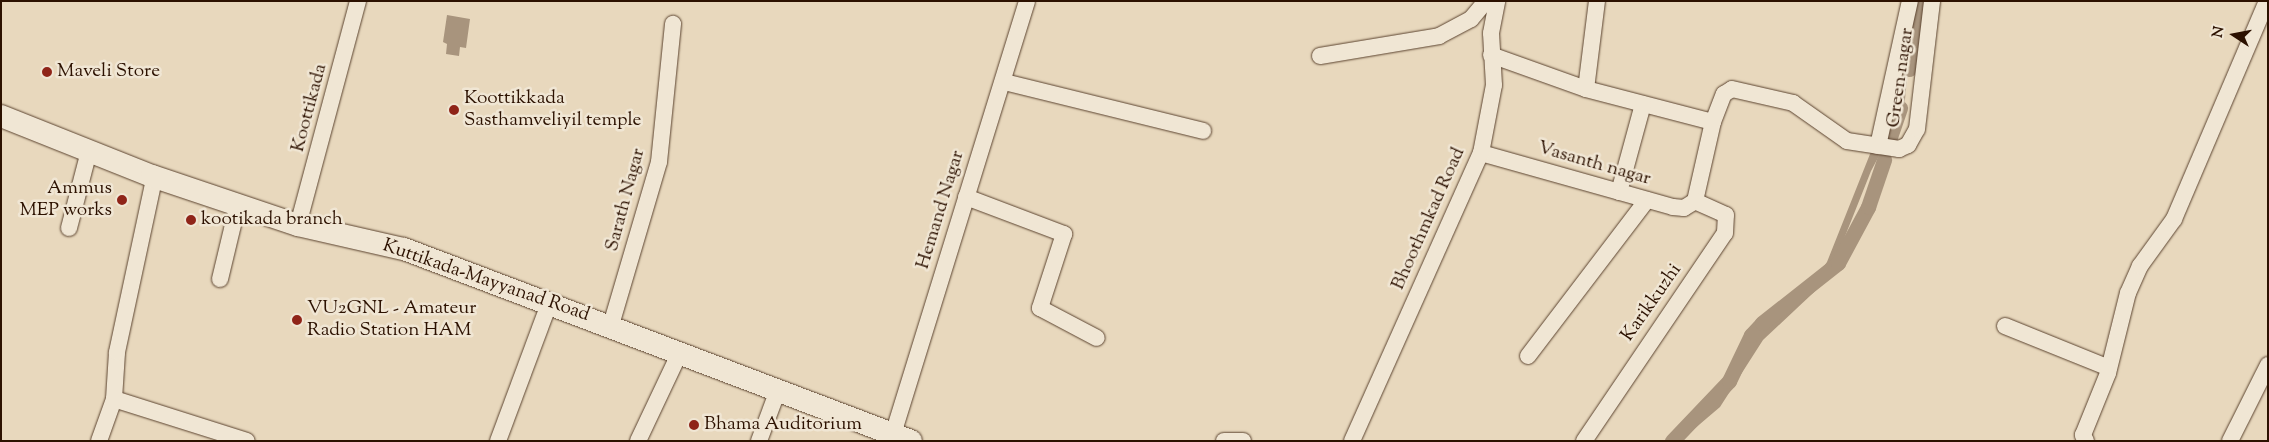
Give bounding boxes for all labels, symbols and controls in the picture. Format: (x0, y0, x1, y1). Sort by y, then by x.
north arrow (2209, 10, 2259, 60)
text: N (2208, 25, 2230, 40)
street label: Green nagar (1883, 27, 1919, 129)
place label: Maveli Store (57, 61, 160, 83)
street label: Koottikada (287, 61, 333, 155)
marker: Maveli Store (41, 66, 53, 78)
place label: Koottikkada Sasthamveliyil temple (464, 88, 641, 132)
marker: Koottikkada Sasthamveliyil temple (448, 104, 460, 116)
street label: Vasanth nagar (1535, 137, 1653, 191)
street label: Bhoothmkad Road (1387, 144, 1471, 294)
street label: Sarath Nagar (601, 146, 651, 254)
street label: Hemand Nagar (912, 148, 970, 272)
place label: Ammus MEP works (19, 178, 112, 222)
marker: Ammus MEP works (116, 194, 128, 206)
place label: kootikada branch (201, 209, 343, 231)
marker: kootikada branch (185, 214, 197, 226)
street label: Kuttikada-Mayyanad Road (379, 235, 593, 327)
street label: Karikkuzhi (1617, 260, 1687, 346)
place label: VU2GNL - Amateur Radio Station HAM (307, 298, 476, 342)
marker: VU2GNL - Amateur Radio Station HAM (291, 314, 303, 326)
place label: Bhama Auditorium (704, 414, 862, 436)
marker: Bhama Auditorium (688, 419, 700, 431)

